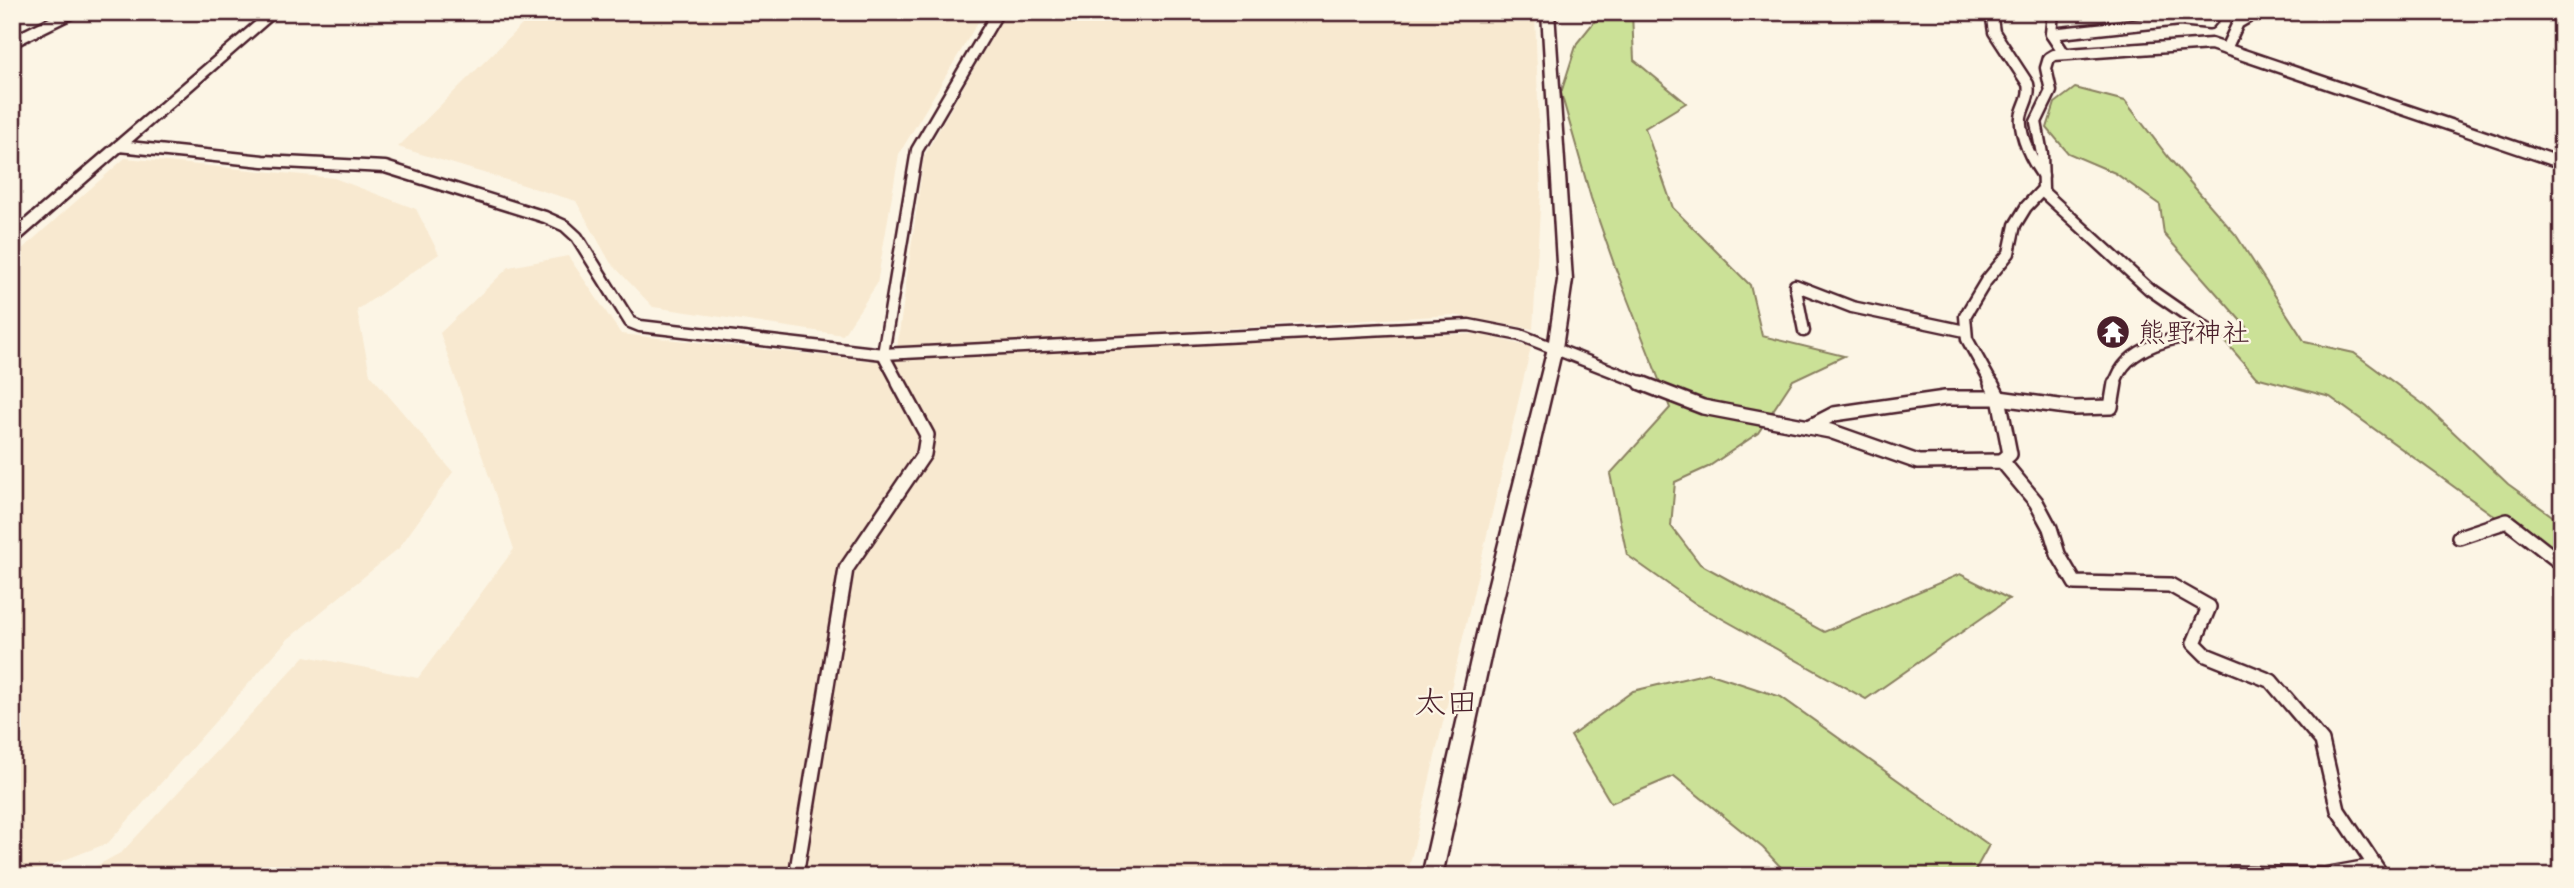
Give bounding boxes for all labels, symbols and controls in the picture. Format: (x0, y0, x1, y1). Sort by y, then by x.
temple icon: 熊野神社 (2094, 313, 2132, 351)
place label: 熊野神社 (2138, 317, 2250, 357)
district label: 太田 (1414, 684, 1478, 730)

